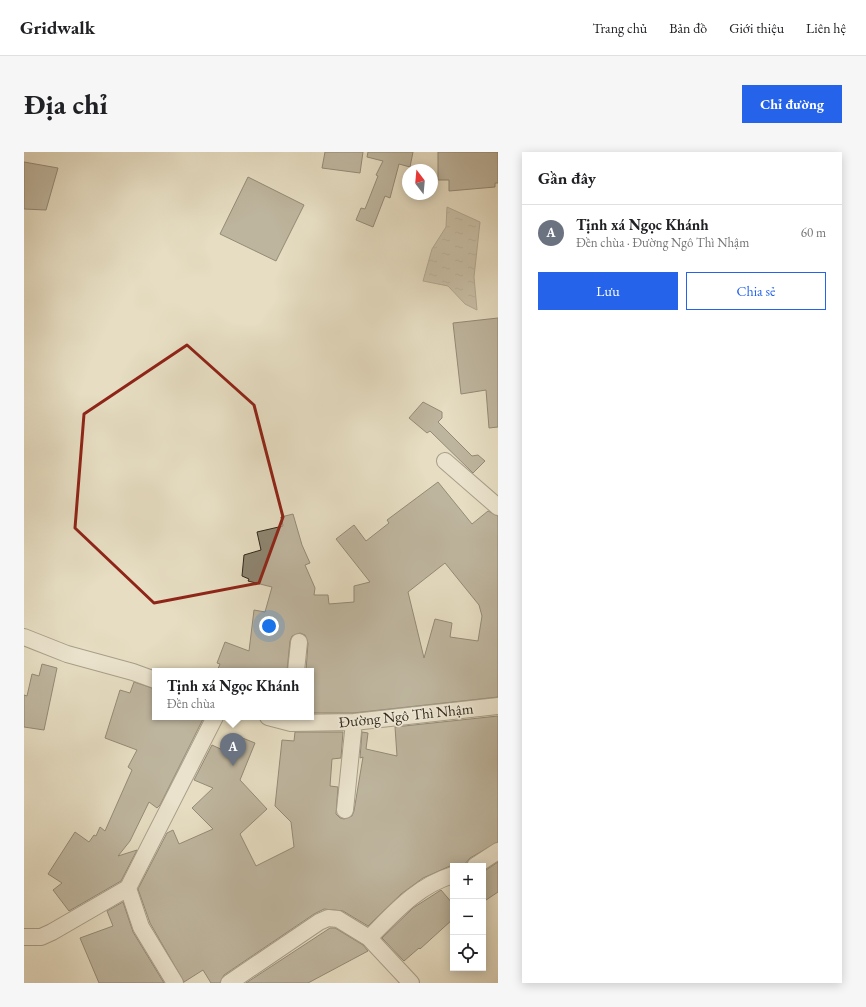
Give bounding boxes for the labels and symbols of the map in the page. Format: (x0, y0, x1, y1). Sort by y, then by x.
north arrow (402, 164, 438, 200)
your location (259, 616, 279, 636)
street label: Đường Ngô Thì Nhậm (338, 698, 475, 732)
pin: A (220, 733, 246, 766)

